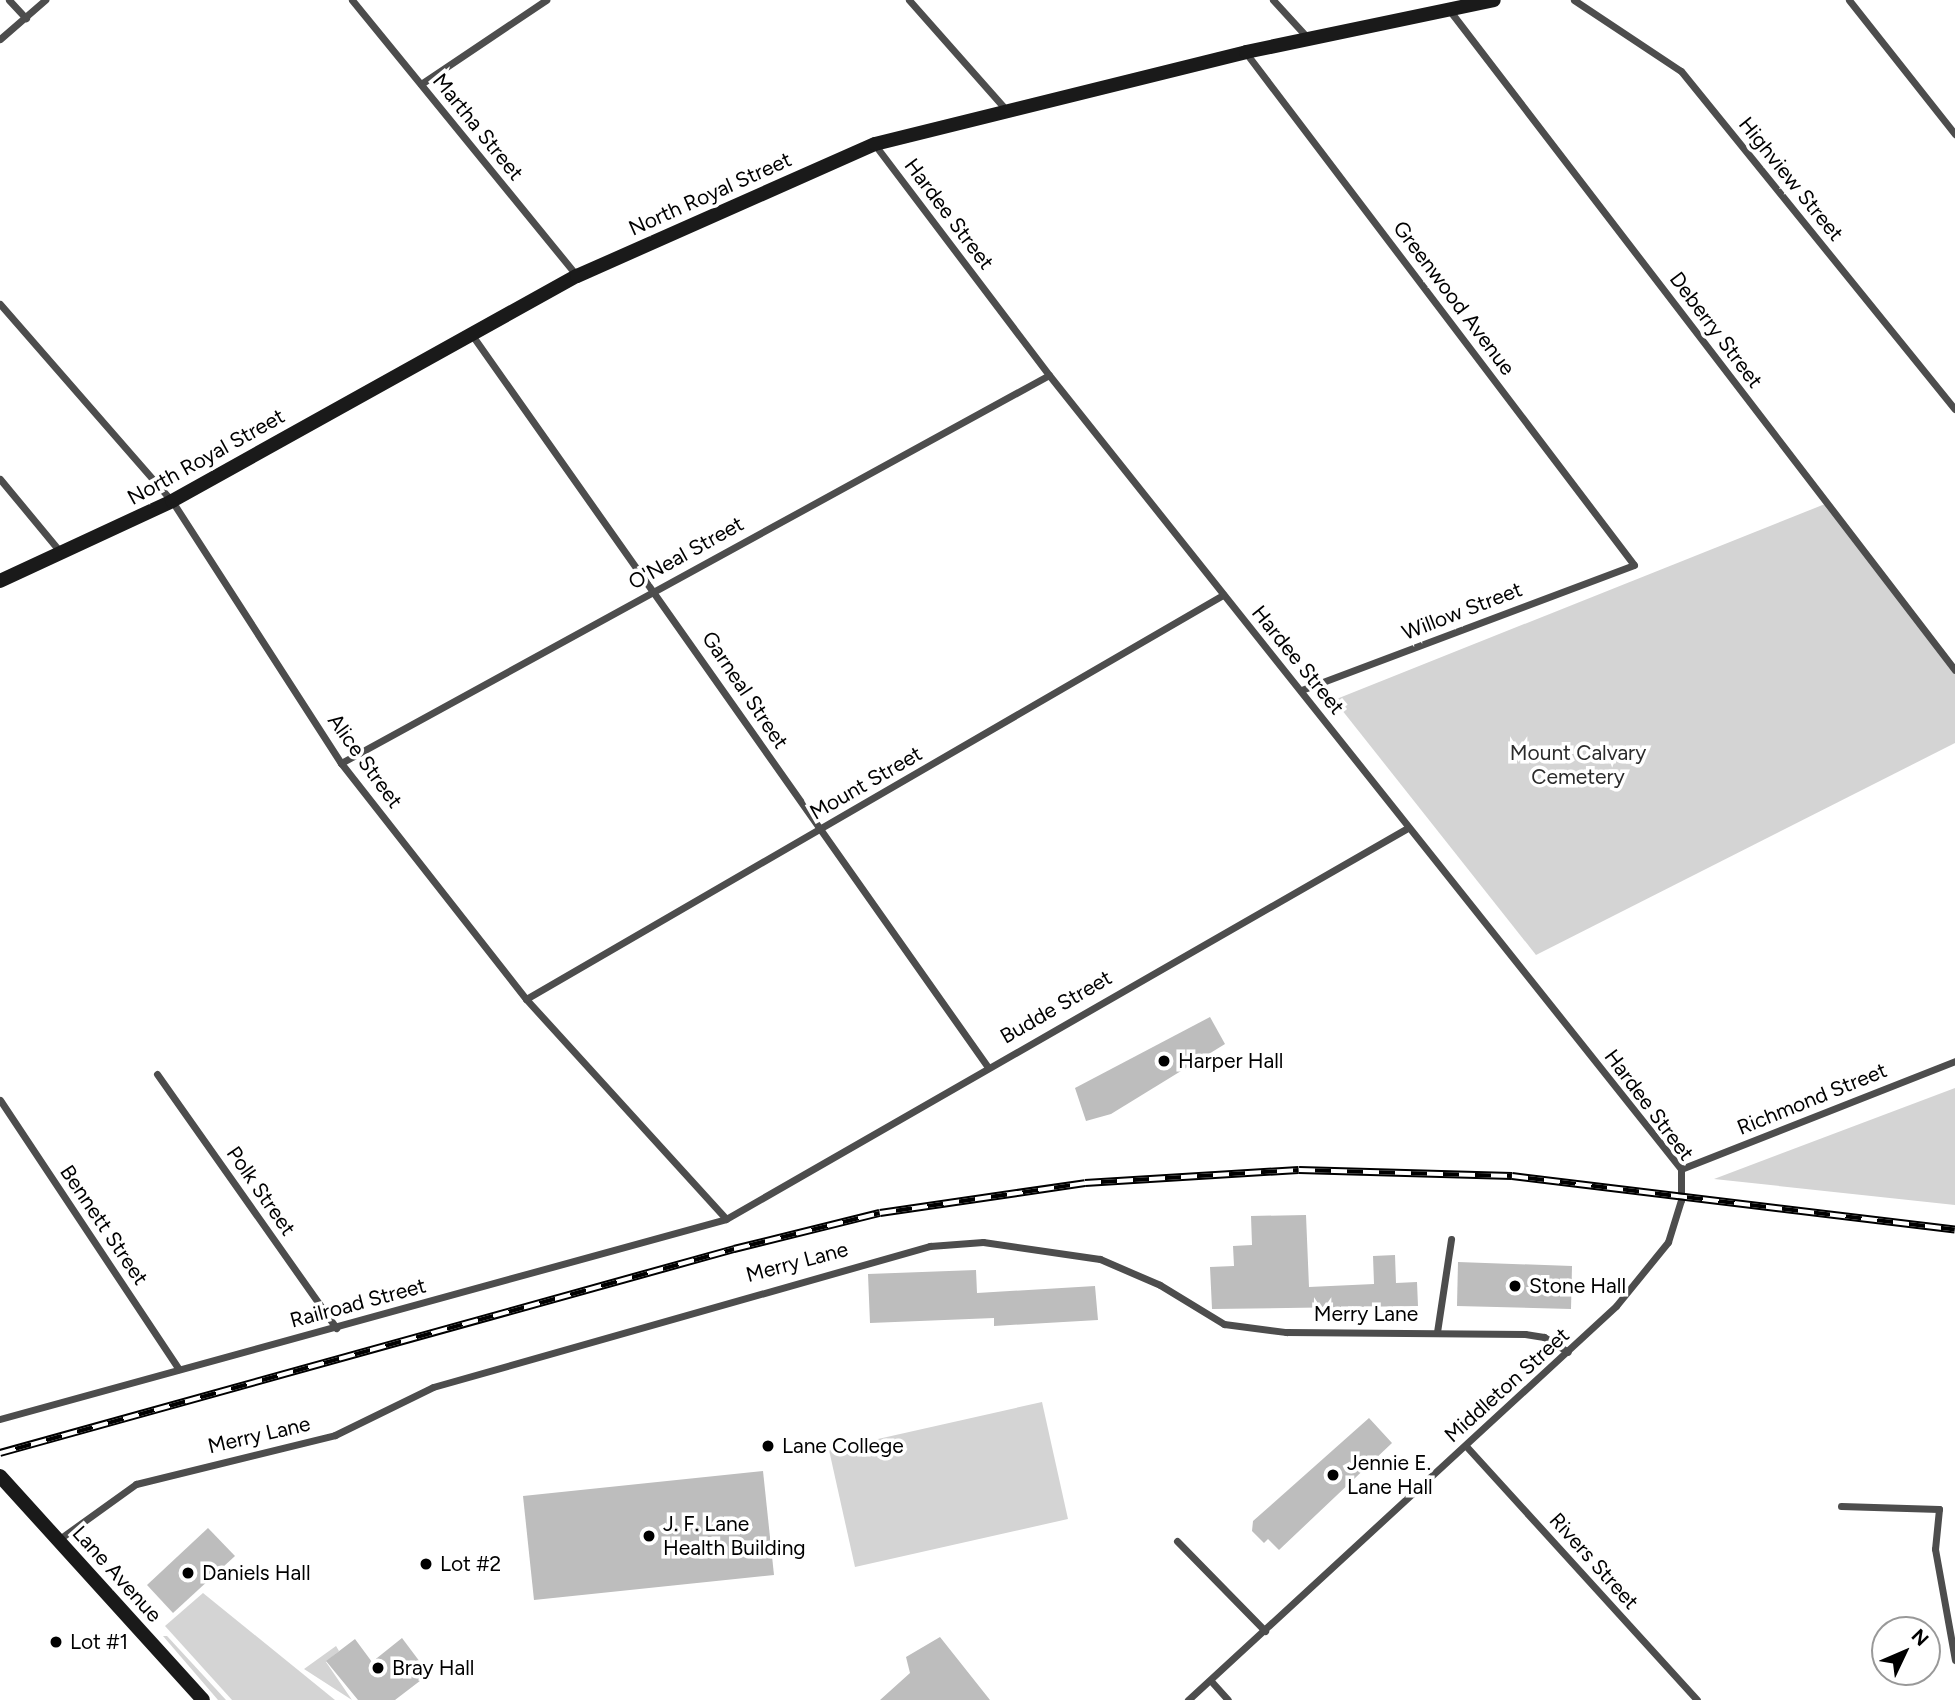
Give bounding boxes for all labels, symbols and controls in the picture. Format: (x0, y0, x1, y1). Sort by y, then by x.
street label: Martha Street (427, 69, 529, 185)
street label: Highview Street (1733, 112, 1849, 246)
street label: North Royal Street (625, 147, 795, 241)
street label: Hardee Street (899, 153, 999, 275)
street label: Greenwood Avenue (1388, 216, 1520, 380)
street label: Deberry Street (1664, 267, 1768, 393)
street label: North Royal Street (123, 403, 289, 511)
street label: O'Neal Street (624, 511, 748, 595)
street label: Willow Street (1398, 577, 1526, 645)
street label: Hardee Street (1246, 600, 1350, 720)
street label: Garneal Street (696, 626, 794, 754)
street label: Alice Street (322, 709, 408, 813)
park label: Mount Calvary Cemetery (1510, 740, 1646, 790)
street label: Mount Street (805, 741, 927, 825)
street label: Budde Street (996, 965, 1116, 1049)
street label: Hardee Street (1599, 1044, 1699, 1166)
place label: Harper Hall (1178, 1048, 1283, 1074)
marker: Harper Hall (1156, 1053, 1172, 1069)
street label: Richmond Street (1733, 1058, 1891, 1140)
street label: Polk Street (221, 1142, 301, 1240)
street label: Bennett Street (55, 1160, 153, 1290)
street label: Merry Lane (743, 1236, 851, 1288)
street label: Railroad Street (287, 1273, 429, 1333)
place label: Stone Hall (1529, 1273, 1626, 1299)
marker: Stone Hall (1507, 1278, 1523, 1294)
street label: Merry Lane (1314, 1301, 1418, 1327)
street label: Middleton Street (1439, 1322, 1575, 1448)
street label: Merry Lane (205, 1411, 313, 1459)
place label: Lane College (782, 1433, 904, 1459)
marker: Lane College (760, 1438, 776, 1454)
place label: Jennie E. Lane Hall (1347, 1450, 1433, 1500)
marker: Jennie E. Lane Hall (1325, 1467, 1341, 1483)
street label: Rivers Street (1544, 1508, 1644, 1614)
place label: J. F. Lane Health Building (663, 1511, 806, 1561)
street label: Lane Avenue (67, 1521, 167, 1627)
marker: J. F. Lane Health Building (641, 1528, 657, 1544)
place label: Lot #2 (440, 1551, 501, 1577)
marker: Lot #2 (418, 1556, 434, 1572)
place label: Daniels Hall (202, 1560, 311, 1586)
marker: Daniels Hall (180, 1565, 196, 1581)
north arrow (1871, 1616, 1941, 1686)
text: N (1907, 1624, 1933, 1651)
place label: Lot #1 (70, 1629, 128, 1655)
marker: Lot #1 (48, 1634, 64, 1650)
place label: Bray Hall (392, 1655, 474, 1681)
marker: Bray Hall (370, 1660, 386, 1676)

